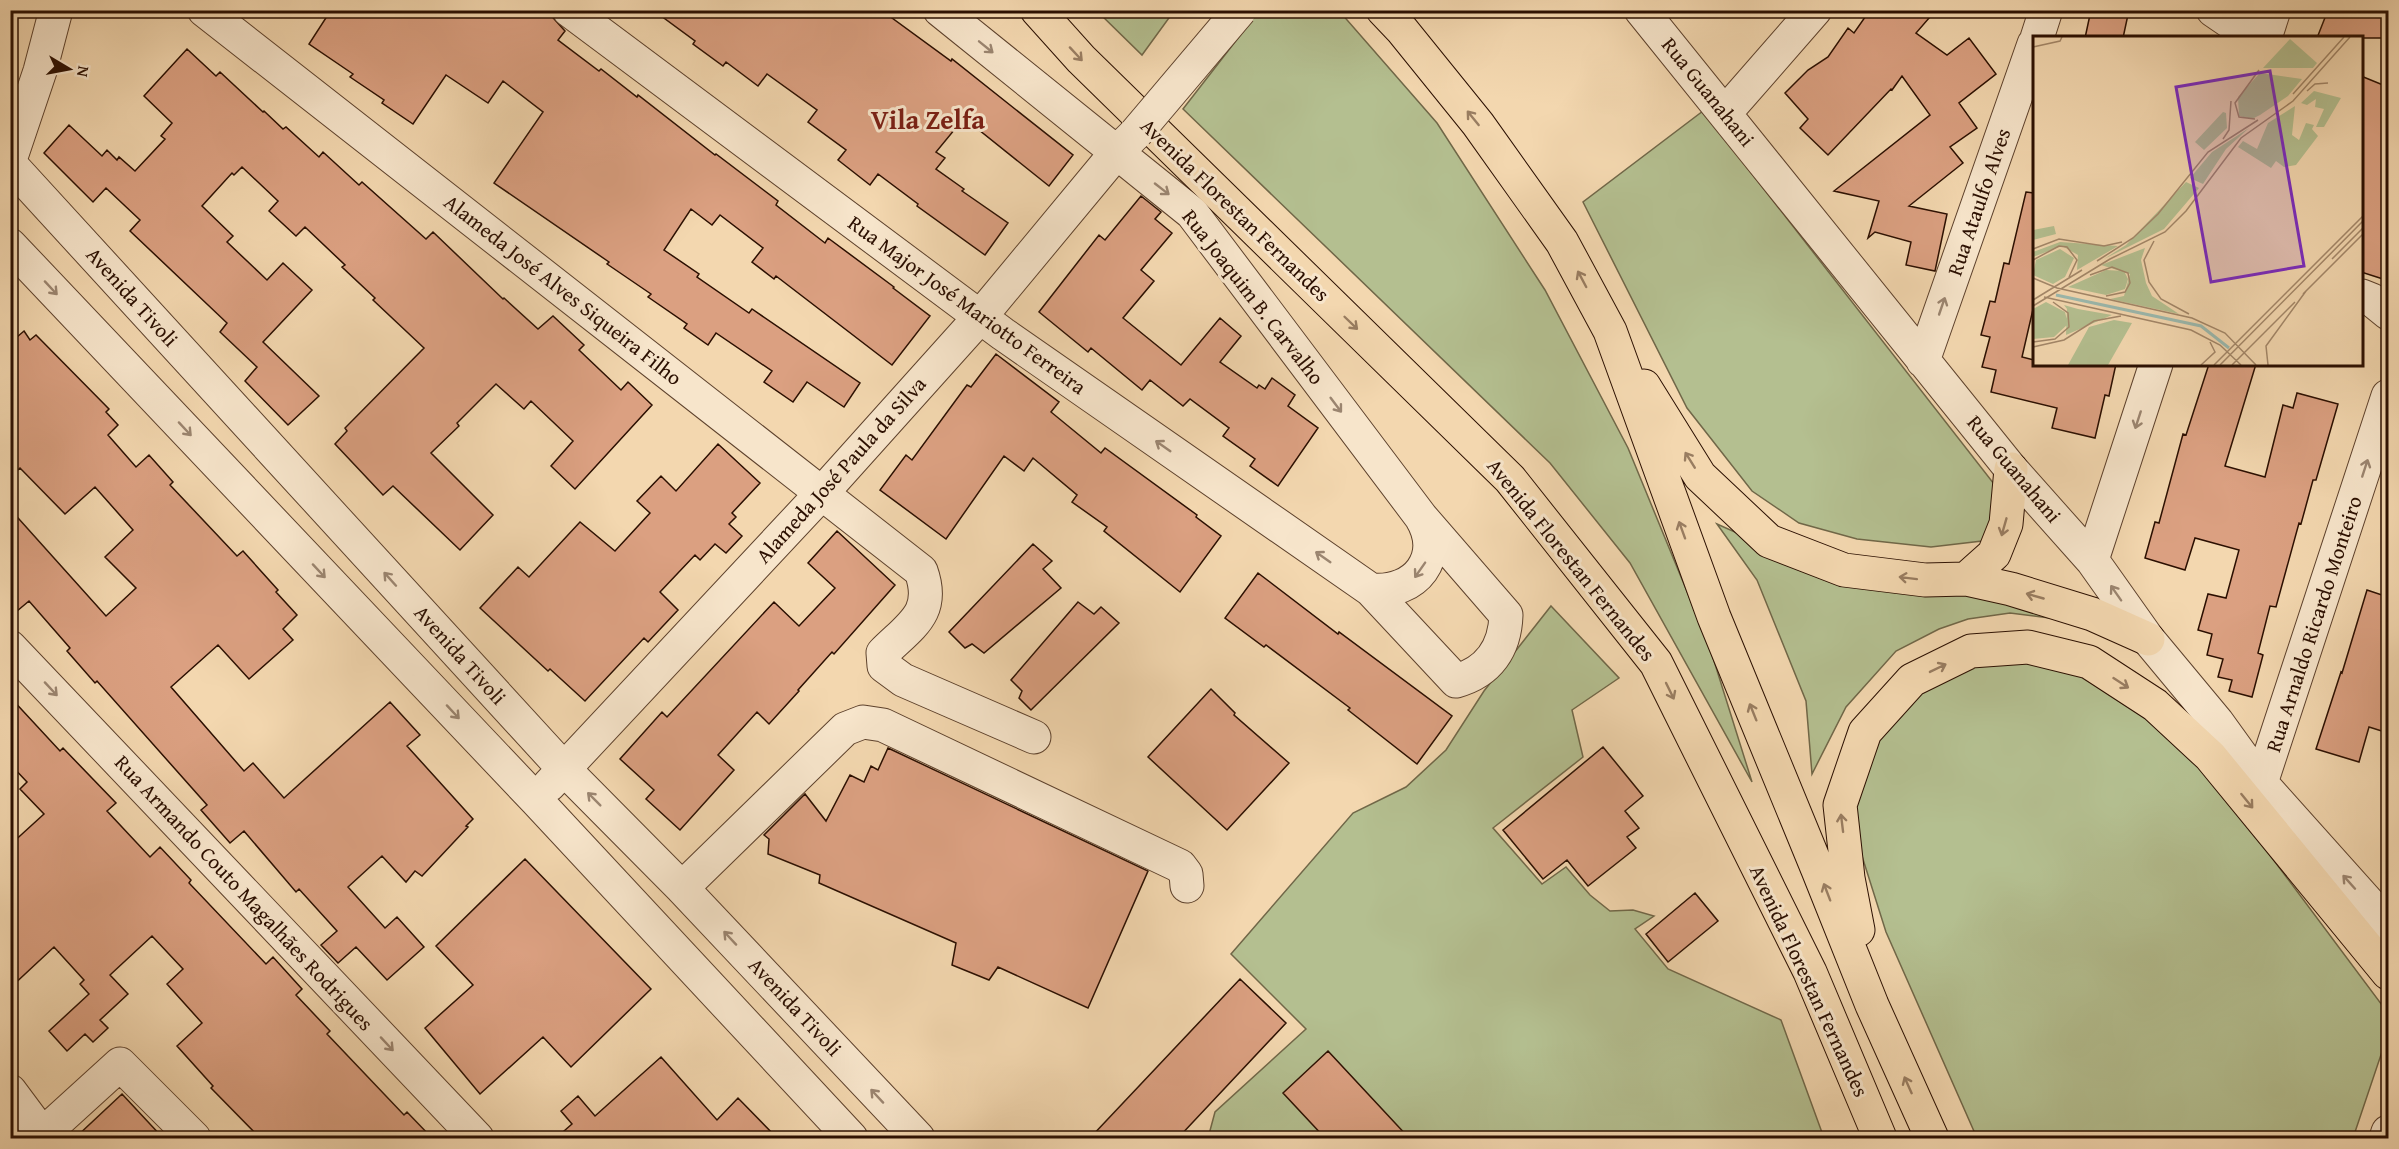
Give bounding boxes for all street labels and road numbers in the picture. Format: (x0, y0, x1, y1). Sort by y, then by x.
street label: Rua Guanahani (1655, 30, 1762, 153)
street label: Avenida Florestan Fernandes (1134, 111, 1337, 309)
street label: Rua Ataulfo Alves (1939, 124, 2018, 280)
street label: Alameda José Alves Siqueira Filho (438, 187, 689, 393)
street label: Rua Joaquim B. Carvalho (1175, 202, 1332, 391)
street label: Rua Major José Mariotto Ferreira (842, 207, 1093, 402)
street label: Avenida Tivoli (79, 240, 186, 354)
street label: Alameda José Paula da Silva (748, 369, 933, 570)
street label: Rua Guanahani (1960, 408, 2069, 530)
street label: Avenida Florestan Fernandes (1480, 452, 1663, 668)
street label: Rua Arnaldo Ricardo Monteiro (2257, 492, 2370, 756)
street label: Avenida Tivoli (407, 598, 514, 712)
street label: Rua Armando Couto Magalhães Rodrigues (108, 748, 381, 1038)
street label: Avenida Florestan Fernandes (1742, 860, 1877, 1102)
street label: Avenida Tivoli (741, 950, 849, 1063)

